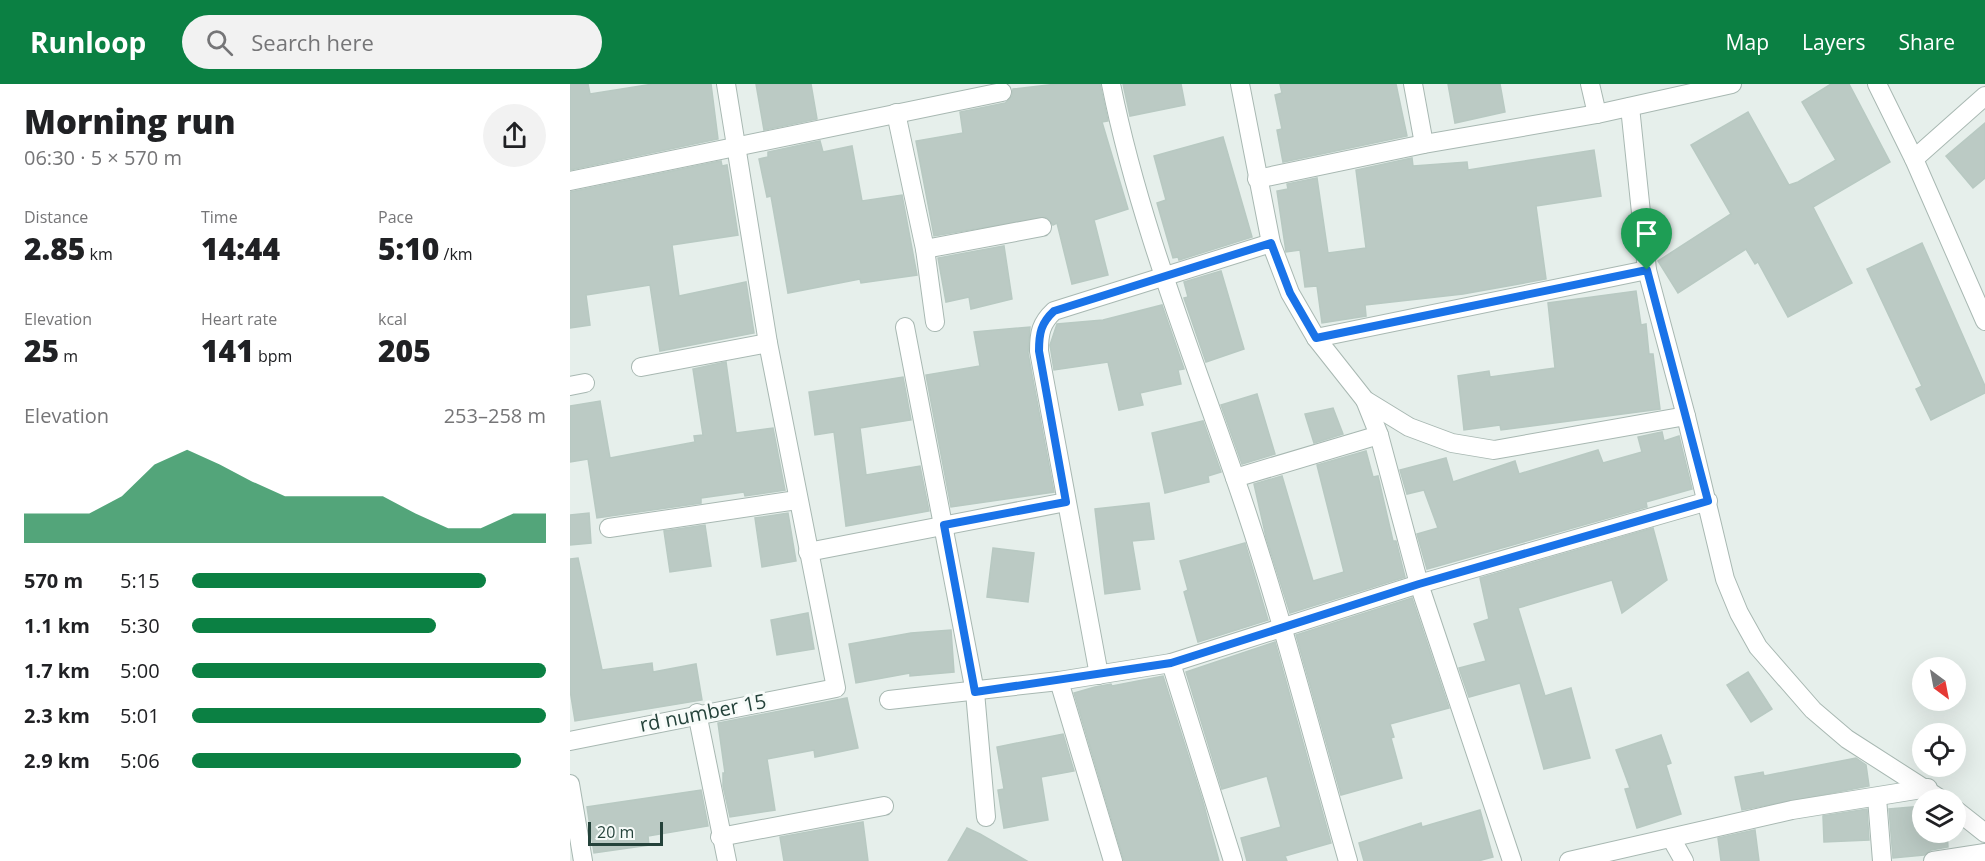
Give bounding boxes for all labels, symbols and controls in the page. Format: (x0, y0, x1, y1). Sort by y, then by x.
search box (182, 15, 602, 69)
text: Runloop (30, 23, 146, 61)
icon: search (203, 26, 236, 59)
text: Search here (251, 27, 374, 57)
text: Map (1726, 28, 1769, 56)
text: Layers (1802, 28, 1866, 56)
text: Share (1899, 28, 1955, 56)
text: Morning run (24, 99, 236, 144)
button: share (483, 104, 546, 167)
text: 06:30 · 5 × 570 m (24, 144, 182, 171)
text: Distance (24, 206, 88, 228)
text: Time (201, 206, 238, 228)
text: Pace (378, 206, 413, 228)
pin (1621, 208, 1672, 270)
icon: arrive (1630, 217, 1663, 250)
text: 2.85 (24, 228, 85, 269)
text: 14:44 (201, 228, 280, 269)
text: 5:10 (378, 228, 439, 269)
text: km (85, 243, 113, 265)
text: /km (439, 243, 473, 265)
text: Elevation (24, 308, 92, 330)
text: Heart rate (201, 308, 277, 330)
text: kcal (378, 308, 407, 330)
text: 25 (24, 330, 59, 371)
text: 141 (201, 330, 254, 371)
text: 205 (378, 330, 431, 371)
text: m (59, 345, 78, 367)
text: bpm (254, 345, 292, 367)
text: Elevation (24, 402, 109, 429)
text: 253–258 m (444, 402, 546, 429)
text: 570 m (24, 567, 83, 594)
text: 5:15 (120, 567, 160, 594)
text: 1.1 km (24, 612, 90, 639)
text: 5:30 (120, 612, 160, 639)
text: 1.7 km (24, 657, 90, 684)
text: 5:00 (120, 657, 160, 684)
north arrow (1912, 657, 1966, 711)
map controls (1912, 657, 1966, 843)
street label: rd number 15 (637, 687, 768, 738)
text: 2.3 km (24, 702, 90, 729)
text: 5:01 (120, 702, 160, 729)
button: locate (1912, 723, 1966, 777)
text: 2.9 km (24, 747, 90, 774)
text: 5:06 (120, 747, 160, 774)
button: layers (1912, 789, 1966, 843)
scale bar (588, 819, 663, 846)
text: 20 m (597, 821, 634, 843)

